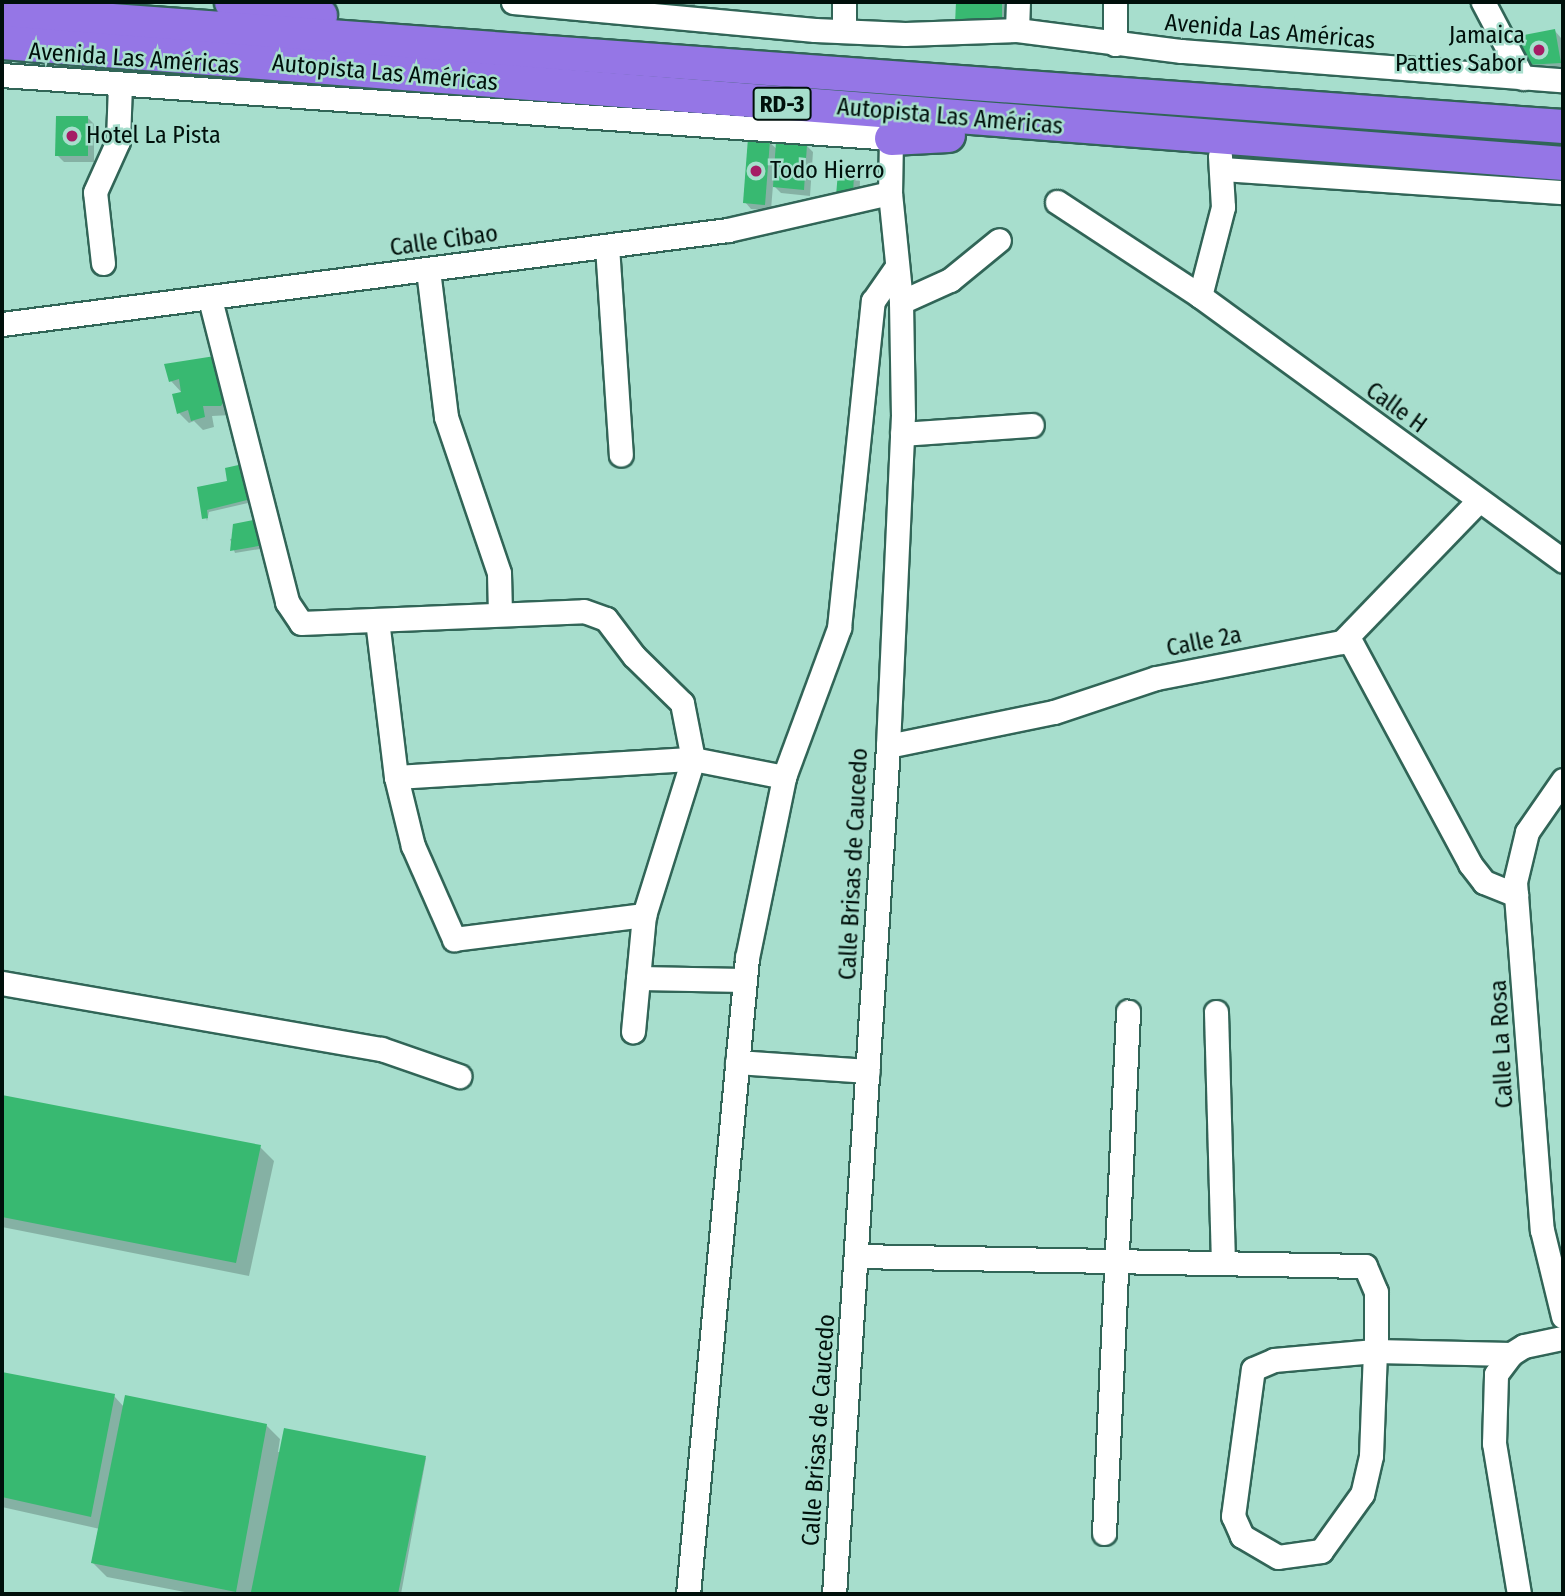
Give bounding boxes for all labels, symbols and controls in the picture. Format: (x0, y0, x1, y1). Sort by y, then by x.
street label: Avenida Las Américas (1164, 8, 1376, 56)
place label: Jamaica Patties Sabor (1395, 22, 1525, 78)
street label: Avenida Las Américas (28, 37, 240, 81)
marker: Jamaica Patties Sabor (1531, 42, 1547, 58)
street label: Autopista Las Américas (271, 49, 499, 97)
road number: RD-3 (752, 85, 812, 124)
street label: Autopista Las Américas (836, 93, 1064, 141)
place label: Hotel La Pista (86, 122, 221, 150)
marker: Hotel La Pista (64, 128, 80, 144)
place label: Todo Hierro (770, 157, 885, 185)
marker: Todo Hierro (748, 163, 764, 179)
street label: Calle Cibao (388, 219, 500, 263)
street label: Calle H (1360, 376, 1432, 440)
street label: Calle 2a (1164, 621, 1244, 663)
street label: Calle Brisas de Caucedo (834, 747, 874, 981)
street label: Calle La Rosa (1484, 979, 1520, 1109)
street label: Calle Brisas de Caucedo (797, 1313, 841, 1547)

